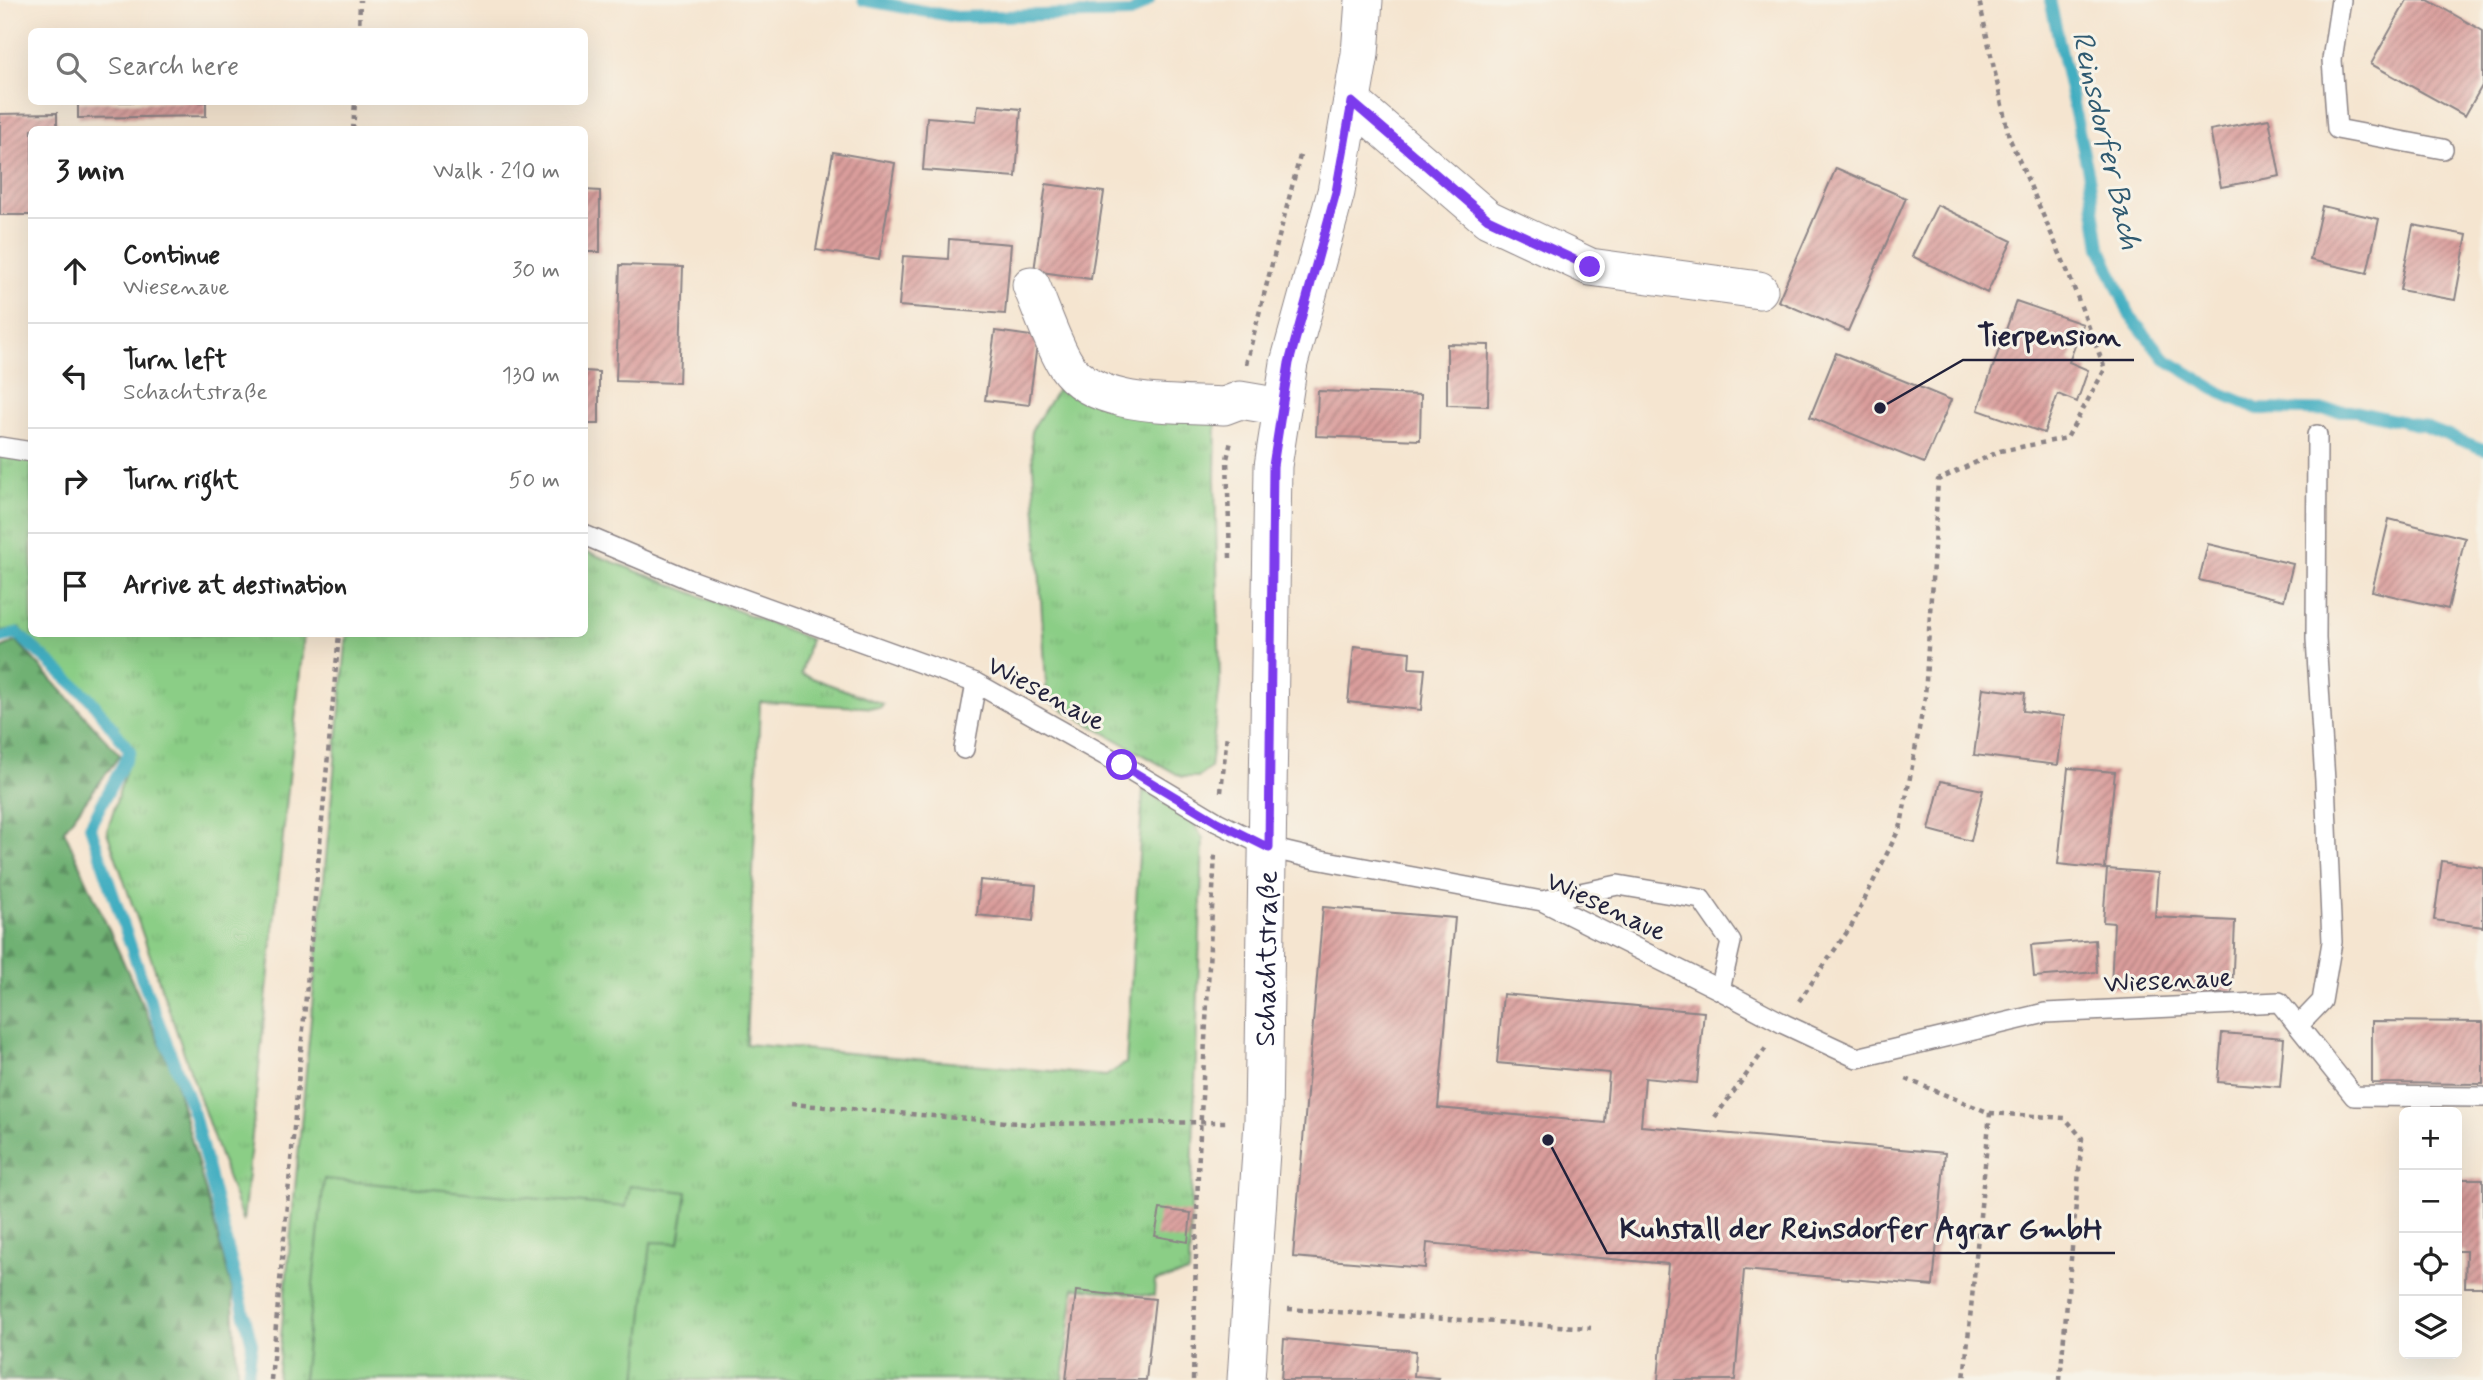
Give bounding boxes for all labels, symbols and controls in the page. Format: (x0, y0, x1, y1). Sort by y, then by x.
water label: Reinsdorfer Bach (2061, 27, 2150, 253)
search box (28, 28, 588, 105)
icon: search (52, 48, 90, 86)
text: Search here (108, 50, 239, 84)
text: 3 min (56, 152, 125, 191)
text: Walk · 210 m (433, 157, 560, 187)
text: Continue (123, 239, 220, 273)
route end (1574, 251, 1605, 282)
icon: ahead (56, 252, 94, 290)
text: 30 m (512, 256, 560, 286)
text: Wiesenaue (123, 273, 229, 303)
callout: Tierpension (1963, 309, 2134, 360)
text: Tierpension (1977, 317, 2121, 356)
text: Turn left (123, 344, 227, 378)
icon: left (56, 357, 94, 395)
text: 130 m (502, 361, 560, 391)
text: Schachtstraße (123, 378, 268, 408)
icon: right (56, 462, 94, 500)
text: Turn right (123, 464, 239, 498)
text: 50 m (509, 466, 560, 496)
icon: arrive (56, 567, 94, 605)
text: Arrive at destination (123, 569, 347, 603)
street label: Wiesenaue (980, 648, 1112, 741)
route start (1106, 749, 1137, 780)
street label: Wiesenaue (1540, 863, 1672, 951)
street label: Schachtstraße (1248, 870, 1288, 1047)
street label: Wiesenaue (2103, 960, 2234, 1003)
map controls (2399, 1107, 2462, 1359)
button: + (2399, 1107, 2462, 1170)
button: − (2399, 1170, 2462, 1233)
callout: Kuhstall der Reinsdorfer Agrar GmbH (1607, 1202, 2115, 1253)
text: Kuhstall der Reinsdorfer Agrar GmbH (1619, 1210, 2103, 1250)
button: locate (2399, 1233, 2462, 1296)
button: layers (2399, 1296, 2462, 1359)

